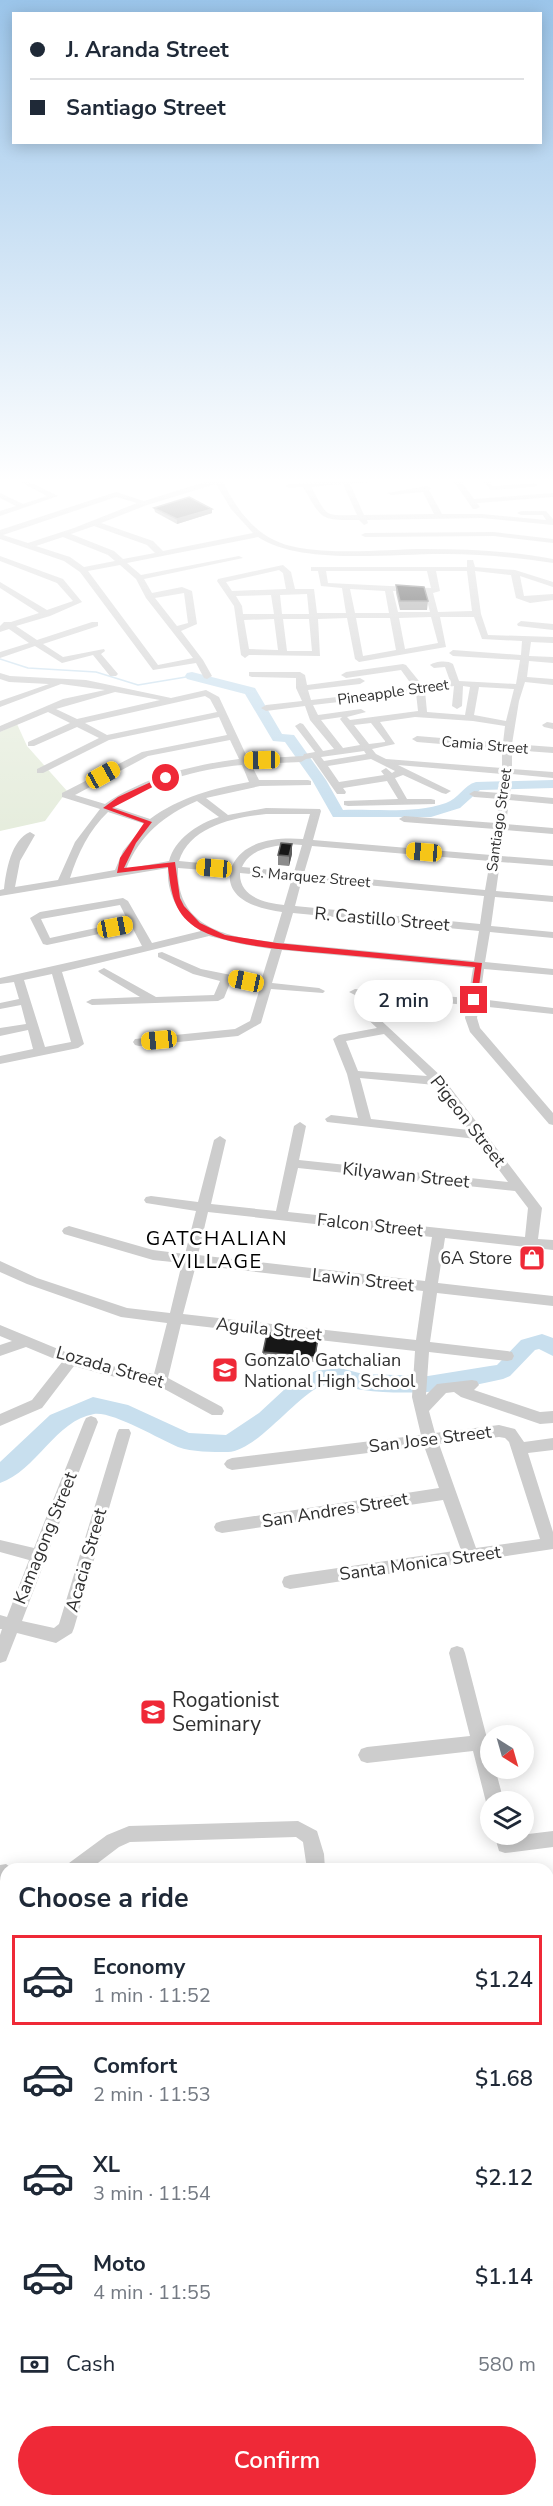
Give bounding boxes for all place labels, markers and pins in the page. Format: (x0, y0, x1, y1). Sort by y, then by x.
shop icon: 6A Store (517, 1243, 547, 1273)
place label: 6A Store (440, 1246, 512, 1270)
place label: Gonzalo Gatchalian National High School (244, 1348, 416, 1393)
school or university icon: Gonzalo Gatchalian National High School (210, 1355, 240, 1385)
place label: Rogationist Seminary (172, 1686, 280, 1738)
school or university icon: Rogationist Seminary (138, 1697, 168, 1727)

